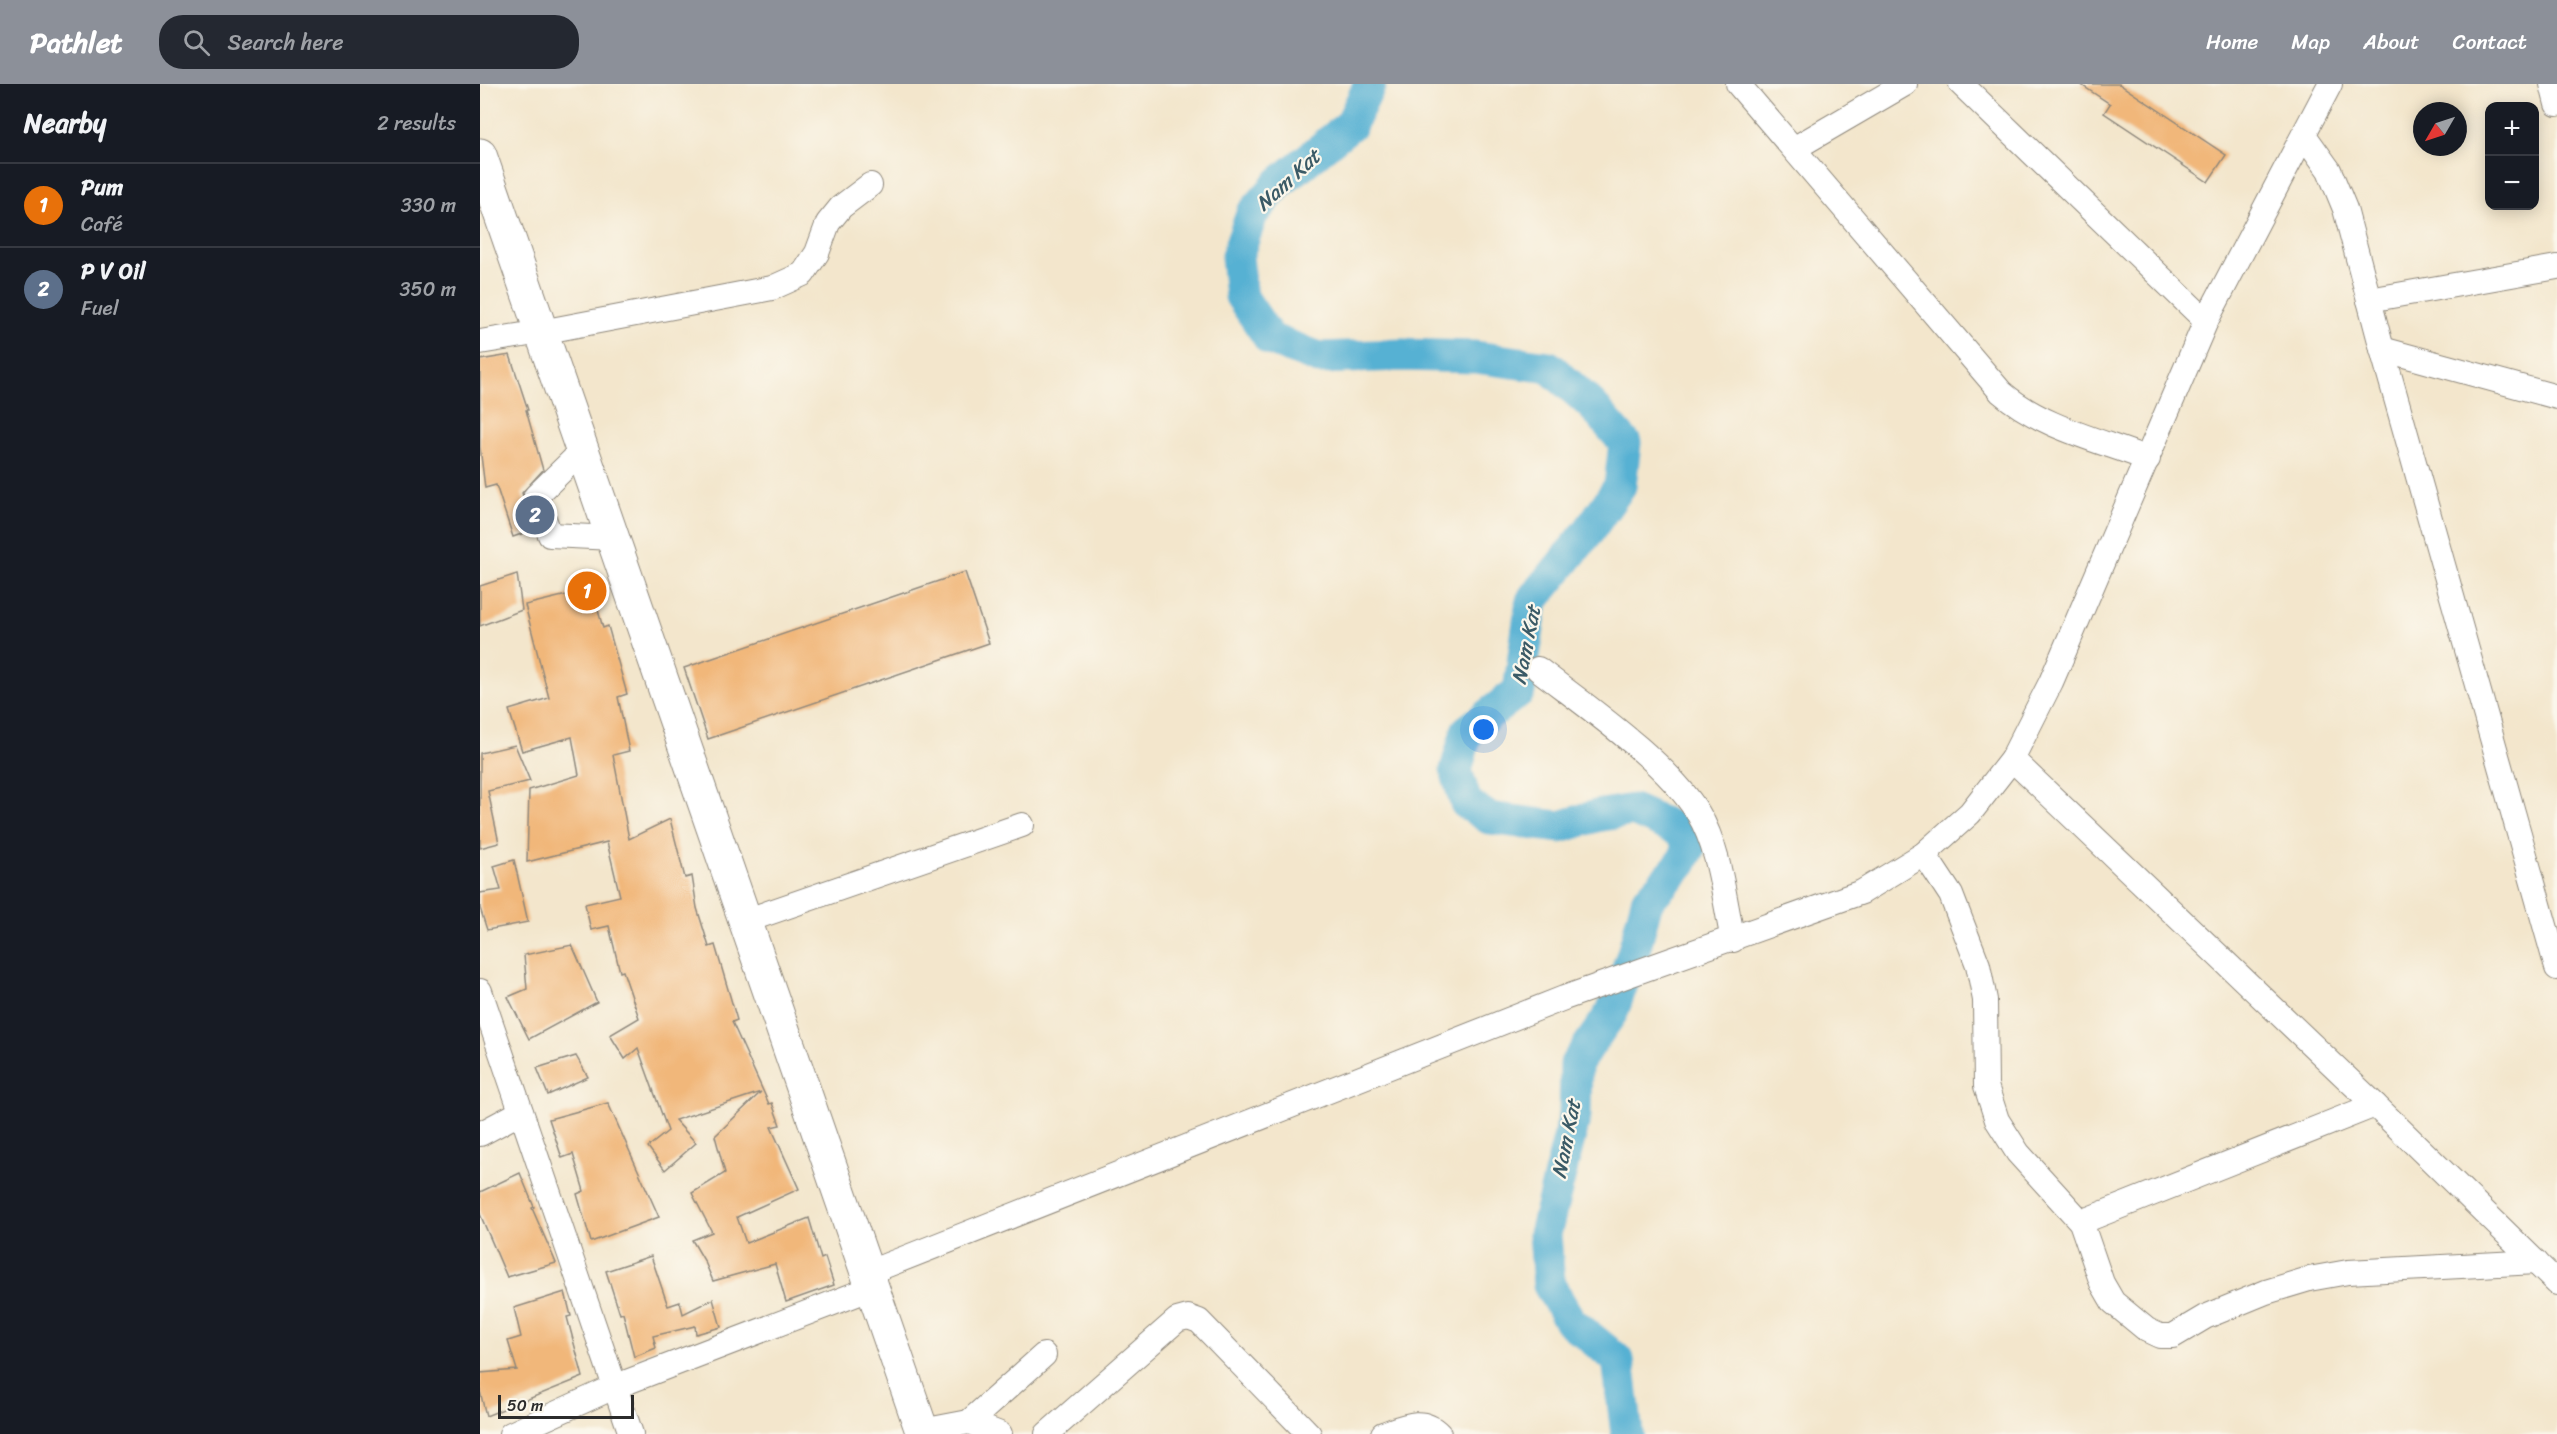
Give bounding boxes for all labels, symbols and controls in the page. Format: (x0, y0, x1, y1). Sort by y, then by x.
search box (159, 15, 579, 69)
text: Pathlet (30, 18, 123, 67)
text: Search here (228, 23, 343, 62)
text: Home (2206, 23, 2258, 61)
text: Map (2291, 23, 2330, 61)
text: About (2363, 23, 2420, 61)
text: Contact (2453, 23, 2527, 61)
icon: search (180, 26, 213, 59)
text: Nearby (24, 100, 106, 146)
north arrow (2413, 102, 2467, 156)
map controls (2485, 102, 2539, 210)
button: + (2485, 102, 2539, 156)
text: 2 results (377, 106, 456, 141)
water label: Nam Kat (1246, 137, 1332, 221)
button: − (2485, 156, 2539, 210)
text: Pum (81, 168, 123, 207)
text: 1 (39, 188, 48, 223)
text: 330 m (401, 188, 456, 223)
text: Café (81, 207, 123, 242)
text: P V Oil (81, 252, 145, 291)
text: 2 (38, 272, 49, 307)
text: 350 m (400, 272, 456, 307)
text: Fuel (81, 291, 119, 326)
pin: 2 (516, 492, 554, 538)
pin: 1 (568, 568, 606, 614)
water label: Nam Kat (1500, 600, 1553, 687)
your location (1469, 715, 1498, 744)
water label: Nam Kat (1540, 1094, 1593, 1181)
text: 50 m (507, 1391, 543, 1420)
scale bar (498, 1392, 634, 1420)

